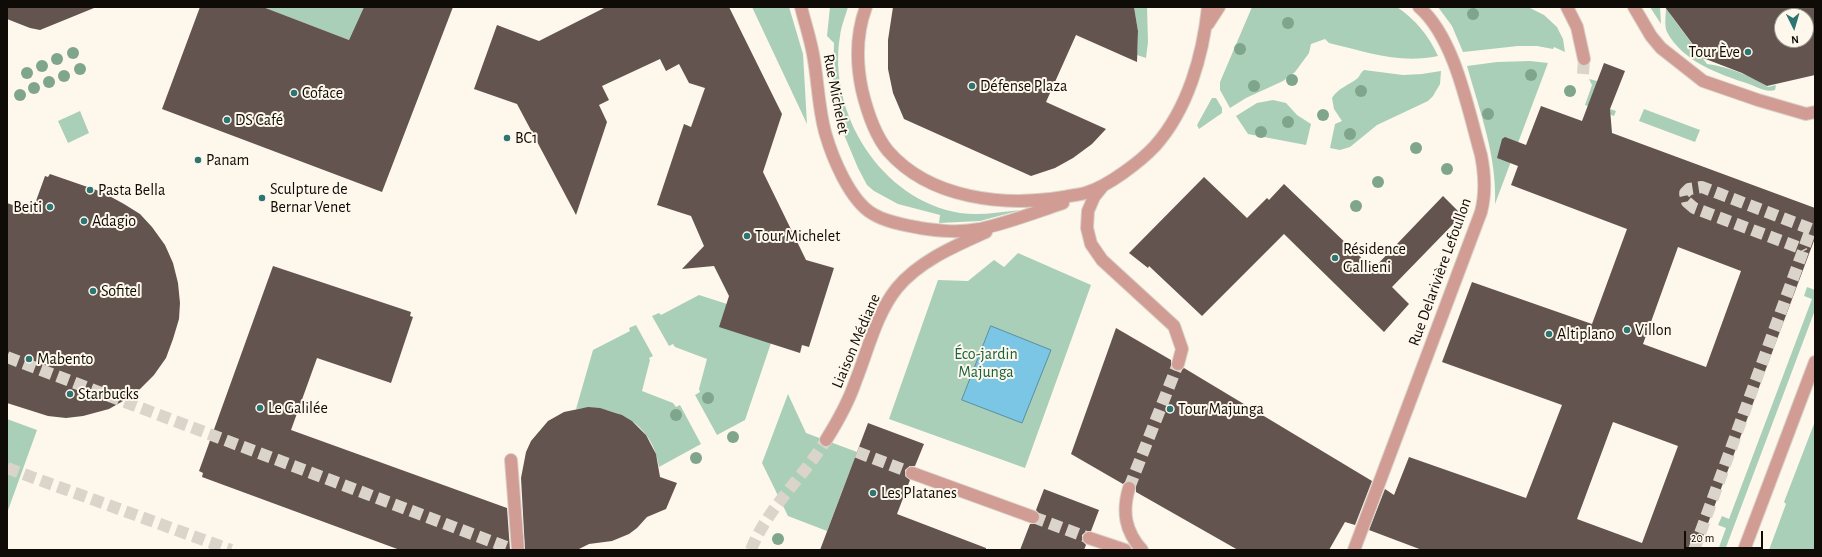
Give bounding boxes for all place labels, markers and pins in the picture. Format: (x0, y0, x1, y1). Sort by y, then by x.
place label: Tour Ève (1688, 42, 1740, 62)
marker: Tour Ève (1743, 47, 1753, 57)
place label: Défense Plaza (980, 76, 1067, 96)
marker: Défense Plaza (967, 81, 977, 91)
place label: Coface (302, 83, 343, 103)
marker: Coface (289, 88, 299, 98)
place label: DS Café (235, 110, 283, 130)
marker: DS Café (222, 115, 232, 125)
place label: BC1 (515, 128, 537, 148)
marker: BC1 (502, 133, 512, 143)
place label: Panam (206, 150, 249, 170)
marker: Panam (193, 155, 203, 165)
place label: Sculpture de Bernar Venet (270, 179, 351, 217)
place label: Pasta Bella (98, 180, 165, 200)
marker: Pasta Bella (85, 185, 95, 195)
marker: Sculpture de Bernar Venet (257, 193, 267, 203)
place label: Beiti (13, 197, 42, 217)
marker: Beiti (45, 202, 55, 212)
place label: Adagio (92, 211, 136, 231)
marker: Adagio (79, 216, 89, 226)
place label: Tour Michelet (755, 226, 840, 246)
marker: Tour Michelet (742, 231, 752, 241)
place label: Résidence Gallieni (1343, 239, 1406, 277)
marker: Résidence Gallieni (1330, 253, 1340, 263)
place label: Sofitel (101, 281, 141, 301)
marker: Sofitel (88, 286, 98, 296)
place label: Villon (1635, 320, 1672, 340)
place label: Altiplano (1557, 324, 1615, 344)
marker: Villon (1622, 325, 1632, 335)
marker: Altiplano (1544, 329, 1554, 339)
place label: Mabento (37, 349, 93, 369)
marker: Mabento (24, 354, 34, 364)
place label: Starbucks (78, 384, 139, 404)
marker: Starbucks (65, 389, 75, 399)
place label: Le Galilée (268, 398, 328, 418)
place label: Tour Majunga (1178, 399, 1264, 419)
marker: Le Galilée (255, 403, 265, 413)
marker: Tour Majunga (1165, 404, 1175, 414)
place label: Les Platanes (881, 483, 957, 503)
marker: Les Platanes (868, 488, 878, 498)

